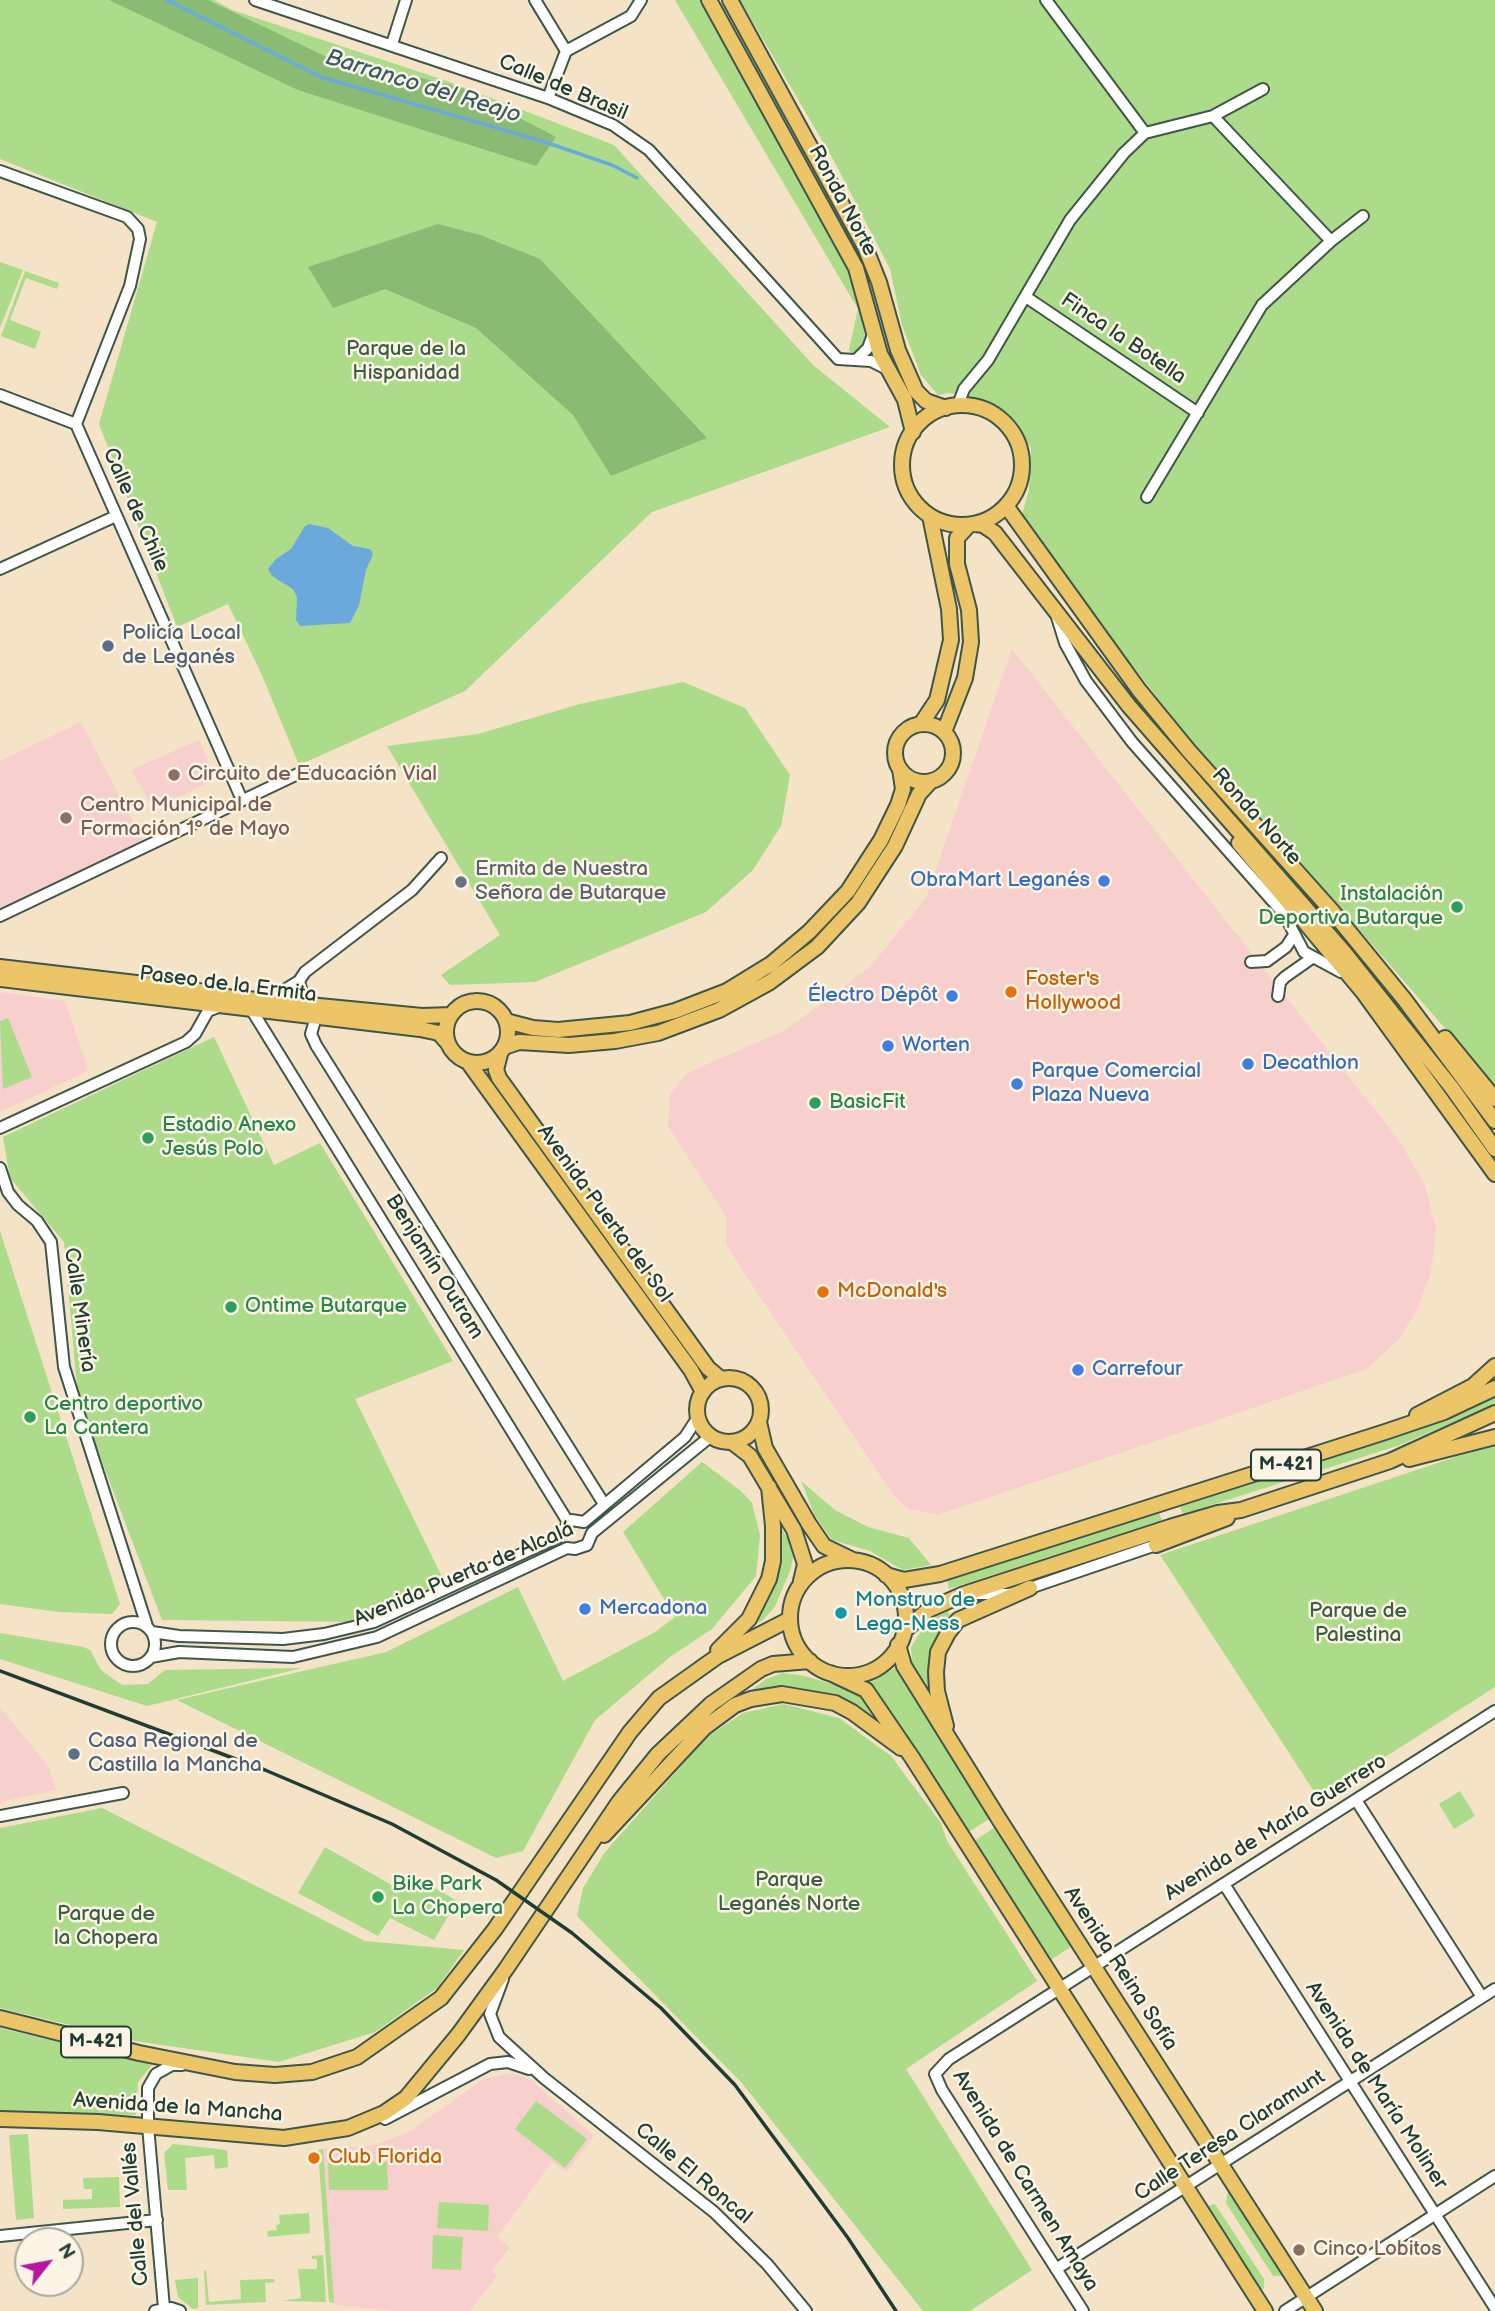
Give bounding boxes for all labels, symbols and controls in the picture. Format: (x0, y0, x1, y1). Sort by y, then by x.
water label: Barranco del Reajo (322, 44, 524, 130)
street label: Calle de Brasil (495, 49, 631, 127)
street label: Ronda Norte (802, 141, 882, 261)
street label: Finca la Botella (1056, 288, 1190, 390)
park label: Parque de la Hispanidad (346, 337, 466, 387)
street label: Calle de Chile (96, 444, 174, 576)
place label: Policía Local de Leganés (122, 621, 241, 671)
marker: Policía Local de Leganés (100, 638, 116, 654)
place label: Circuito de Educación Vial (188, 762, 437, 788)
street label: Ronda Norte (1206, 763, 1306, 871)
marker: Circuito de Educación Vial (166, 767, 182, 783)
place label: Centro Municipal de Formación 1º de Mayo (80, 793, 290, 843)
marker: Centro Municipal de Formación 1º de Mayo (58, 810, 74, 826)
place label: Ermita de Nuestra Señora de Butarque (475, 857, 666, 907)
place label: ObraMart Leganés (910, 868, 1090, 894)
marker: ObraMart Leganés (1096, 873, 1112, 889)
marker: Ermita de Nuestra Señora de Butarque (453, 874, 469, 890)
place label: Instalación Deportiva Butarque (1258, 882, 1443, 932)
marker: Instalación Deportiva Butarque (1449, 899, 1465, 915)
street label: Paseo de la Ermita (138, 962, 318, 1008)
place label: Foster's Hollywood (1025, 967, 1121, 1017)
place label: Électro Dépôt (807, 983, 938, 1009)
marker: Foster's Hollywood (1003, 984, 1019, 1000)
marker: Électro Dépôt (944, 988, 960, 1004)
place label: Worten (902, 1033, 970, 1059)
marker: Worten (880, 1038, 896, 1054)
place label: Decathlon (1262, 1051, 1359, 1077)
marker: Decathlon (1240, 1056, 1256, 1072)
place label: Parque Comercial Plaza Nueva (1031, 1059, 1201, 1109)
marker: Parque Comercial Plaza Nueva (1009, 1076, 1025, 1092)
place label: BasicFit (829, 1090, 906, 1116)
marker: BasicFit (807, 1095, 823, 1111)
place label: Estadio Anexo Jesús Polo (162, 1113, 296, 1163)
street label: Avenida Puerta del Sol (531, 1120, 677, 1308)
marker: Estadio Anexo Jesús Polo (140, 1130, 156, 1146)
street label: Benjamín Outram (379, 1190, 489, 1344)
street label: Calle Minería (58, 1246, 100, 1374)
place label: McDonald's (837, 1279, 947, 1305)
marker: McDonald's (815, 1284, 831, 1300)
place label: Ontime Butarque (245, 1294, 407, 1320)
marker: Ontime Butarque (223, 1299, 239, 1315)
place label: Carrefour (1092, 1357, 1183, 1383)
marker: Carrefour (1070, 1362, 1086, 1378)
place label: Centro deportivo La Cantera (44, 1392, 203, 1442)
marker: Centro deportivo La Cantera (22, 1409, 38, 1425)
road number: M-421 (1251, 1450, 1321, 1480)
street label: Avenida Puerta de Alcalá (350, 1517, 578, 1633)
place label: Monstruo de Lega-Ness (855, 1588, 975, 1638)
place label: Mercadona (599, 1596, 707, 1622)
park label: Parque de Palestina (1309, 1599, 1407, 1649)
marker: Mercadona (577, 1601, 593, 1617)
marker: Monstruo de Lega-Ness (833, 1605, 849, 1621)
place label: Casa Regional de Castilla la Mancha (88, 1729, 262, 1779)
marker: Casa Regional de Castilla la Mancha (66, 1746, 82, 1762)
street label: Avenida de María Guerrero (1160, 1749, 1392, 1907)
park label: Parque Leganés Norte (718, 1868, 860, 1918)
place label: Bike Park La Chopera (392, 1872, 503, 1922)
street label: Avenida Reina Sofía (1058, 1882, 1182, 2056)
marker: Bike Park La Chopera (370, 1889, 386, 1905)
park label: Parque de la Chopera (54, 1902, 158, 1952)
street label: Avenida de María Moliner (1299, 1977, 1453, 2195)
road number: M-421 (61, 2026, 131, 2058)
street label: Calle Teresa Claramunt (1130, 2065, 1330, 2207)
street label: Avenida de Carmen Amaya (947, 2066, 1103, 2296)
street label: Avenida de la Mancha (73, 2088, 283, 2128)
street label: Calle El Roncal (629, 2118, 757, 2230)
street label: Calle del Vallés (117, 2141, 155, 2287)
place label: Club Florida (328, 2145, 442, 2171)
marker: Club Florida (306, 2150, 322, 2166)
north arrow (14, 2227, 84, 2297)
place label: Cinco Lobitos (1313, 2237, 1442, 2263)
text: N (52, 2240, 79, 2264)
marker: Cinco Lobitos (1291, 2242, 1307, 2258)

